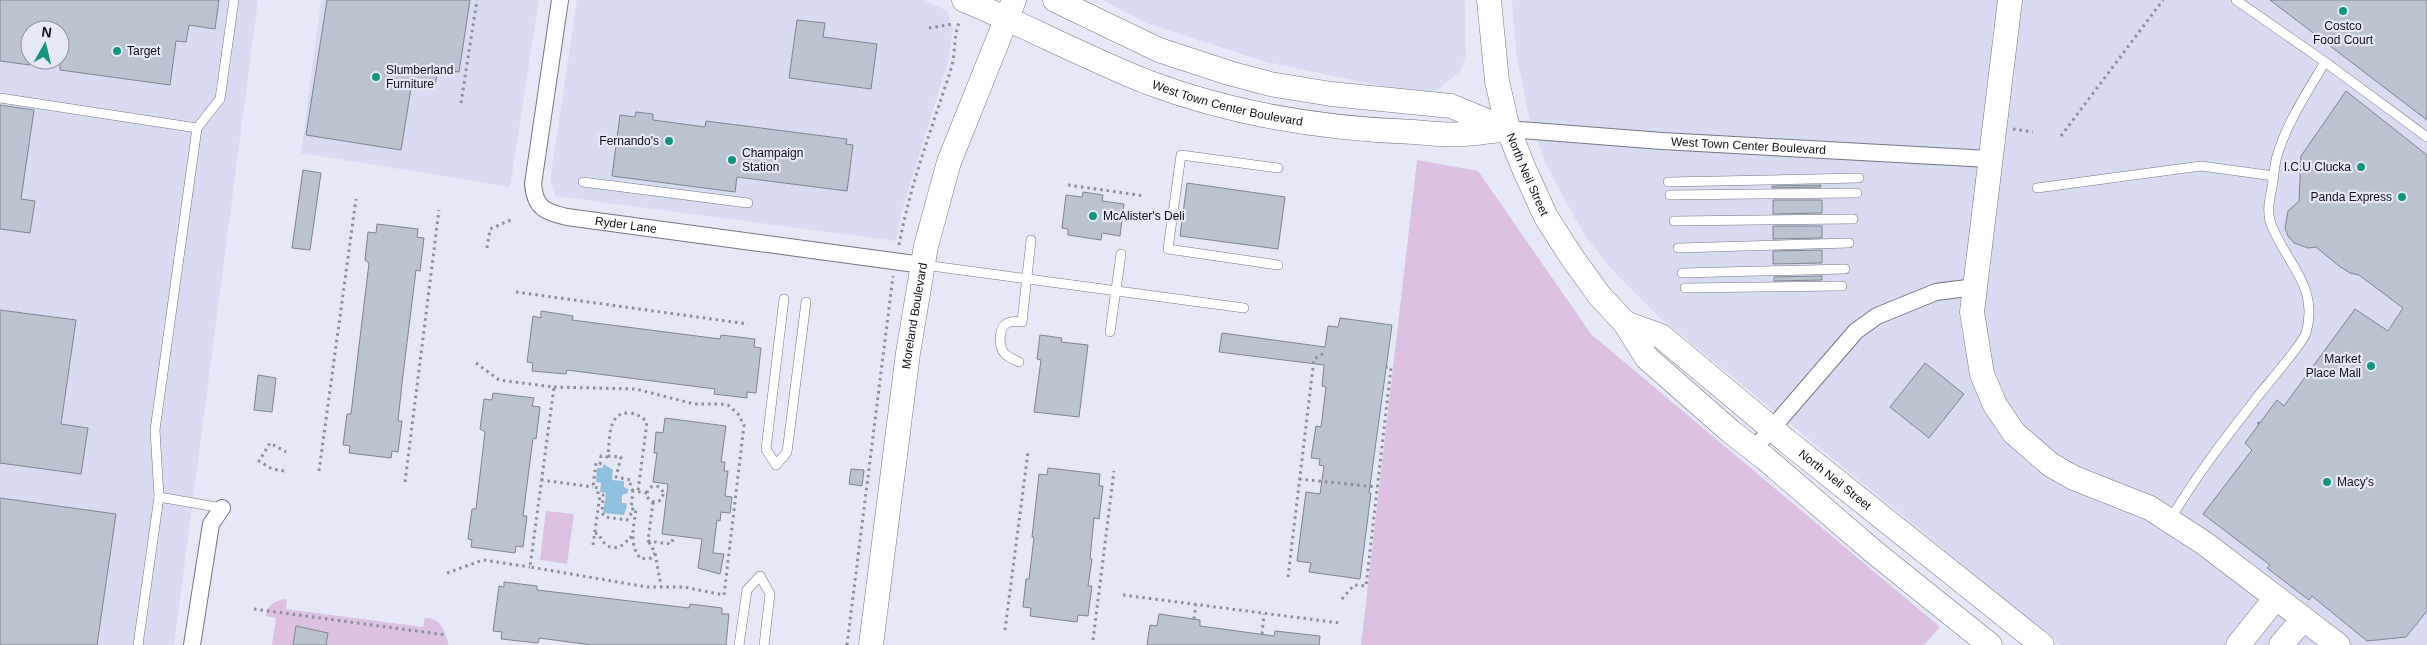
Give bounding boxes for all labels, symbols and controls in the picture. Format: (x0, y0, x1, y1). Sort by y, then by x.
marker: Costco Food Court (2337, 5, 2349, 17)
place label: Costco Food Court (2313, 19, 2374, 47)
north arrow (20, 20, 70, 70)
text: N (41, 23, 53, 41)
place label: Target (127, 44, 161, 58)
marker: Target (111, 45, 123, 57)
place label: Slumberland Furniture (386, 63, 453, 91)
marker: Slumberland Furniture (370, 71, 382, 83)
street label: West Town Center Boulevard (1150, 77, 1304, 129)
street label: North Neil Street (1503, 131, 1552, 219)
place label: Fernando's (599, 134, 659, 148)
marker: Fernando's (663, 135, 675, 147)
street label: West Town Center Boulevard (1671, 135, 1826, 157)
place label: Champaign Station (742, 146, 803, 174)
marker: Champaign Station (726, 154, 738, 166)
place label: I.C.U Clucka (2284, 160, 2351, 174)
marker: I.C.U Clucka (2355, 161, 2367, 173)
place label: Panda Express (2311, 190, 2392, 204)
marker: Panda Express (2396, 191, 2408, 203)
place label: McAlister's Deli (1103, 209, 1185, 223)
marker: McAlister's Deli (1087, 210, 1099, 222)
street label: Ryder Lane (594, 214, 658, 236)
street label: Moreland Boulevard (899, 262, 930, 370)
place label: Market Place Mall (2306, 352, 2362, 380)
marker: Market Place Mall (2365, 360, 2377, 372)
street label: North Neil Street (1796, 447, 1875, 513)
place label: Macy's (2337, 475, 2374, 489)
marker: Macy's (2321, 476, 2333, 488)

